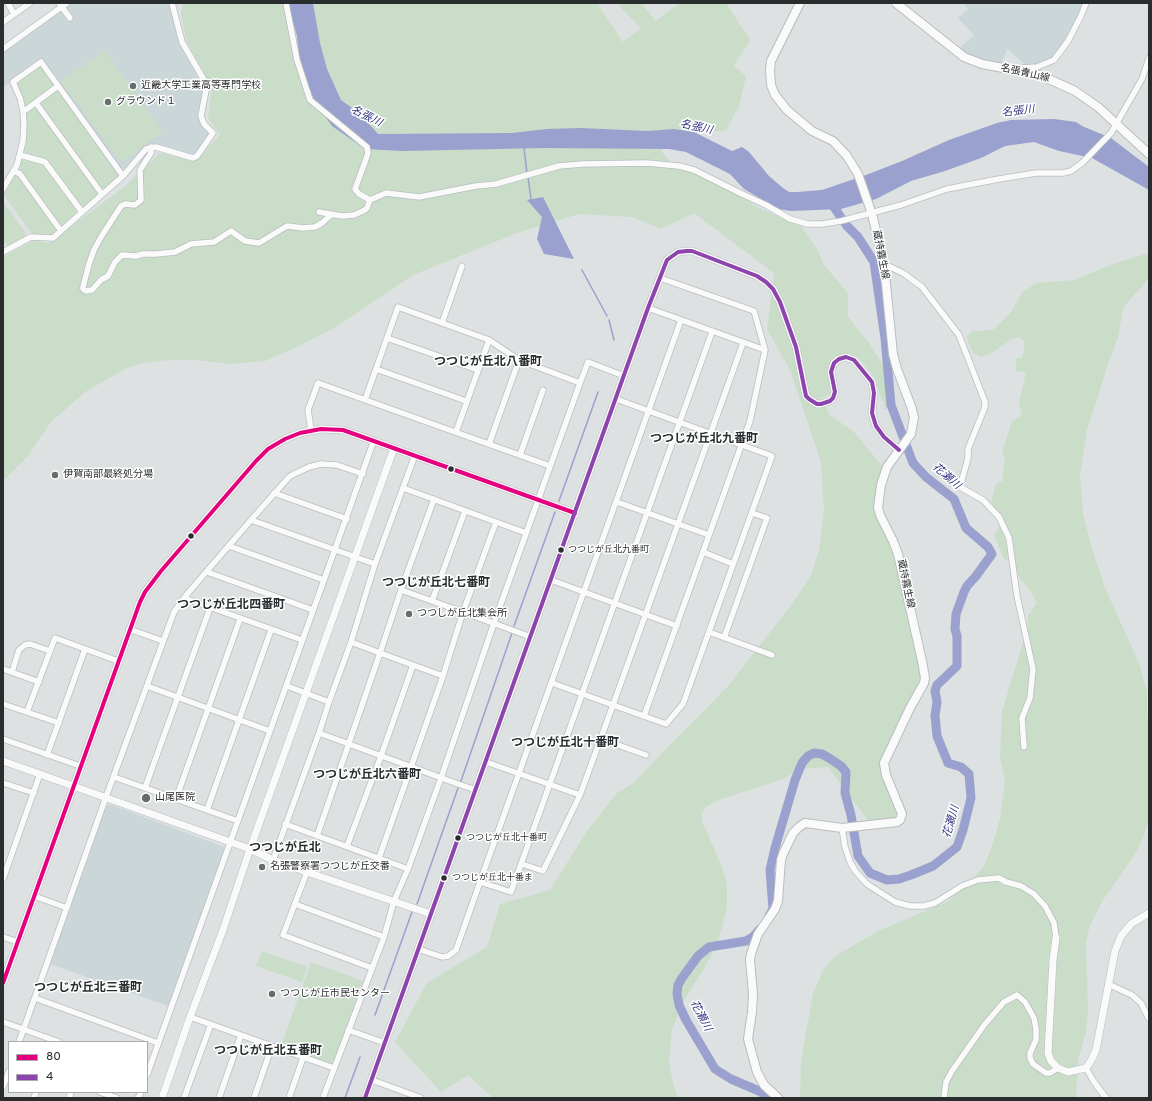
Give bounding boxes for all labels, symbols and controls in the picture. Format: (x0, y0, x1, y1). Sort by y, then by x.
street label: 名張青山線 (999, 63, 1051, 85)
place label: 近畿大学工業高等専門学校 (141, 80, 261, 92)
marker: 近畿大学工業高等専門学校 (128, 81, 138, 91)
place label: グラウンド１ (116, 96, 176, 108)
marker: グラウンド１ (103, 97, 113, 107)
water label: 名張川 (348, 104, 384, 130)
water label: 名張川 (1001, 104, 1035, 120)
water label: 名張川 (678, 118, 714, 138)
street label: 蔵持霧生線 (869, 229, 891, 281)
district label: つつじが丘北八番町 (434, 356, 542, 370)
district label: つつじが丘北九番町 (650, 433, 758, 447)
water label: 花瀬川 (929, 461, 963, 493)
unlabelled marker (446, 464, 456, 474)
place label: 伊賀南部最終処分場 (63, 469, 153, 481)
marker: 伊賀南部最終処分場 (50, 470, 60, 480)
unlabelled marker (186, 531, 196, 541)
marker: つつじが丘北九番町 (556, 545, 566, 555)
place label: つつじが丘北九番町 (568, 545, 649, 555)
street label: 蔵持霧生線 (894, 558, 916, 610)
district label: つつじが丘北七番町 (382, 577, 490, 591)
district label: つつじが丘北四番町 (177, 599, 285, 613)
place label: つつしが丘北集会所 (417, 608, 507, 620)
marker: つつしが丘北集会所 (404, 609, 414, 619)
district label: つつじが丘北十番町 (511, 737, 619, 751)
district label: つつじが丘北六番町 (313, 769, 421, 783)
marker: 山尾医院 (140, 792, 152, 804)
place label: 山尾医院 (155, 792, 195, 804)
water label: 花瀬川 (941, 804, 963, 840)
marker: つつじが丘北十番町 (453, 833, 463, 843)
place label: つつじが丘北十番町 (466, 833, 547, 843)
district label: つつじが丘北 (249, 842, 321, 856)
place label: 名張警察署つつじが丘交番 (270, 861, 390, 873)
marker: 名張警察署つつじが丘交番 (257, 862, 267, 872)
marker: つつじが丘北十番ま (439, 873, 449, 883)
place label: つつじが丘北十番ま (452, 873, 533, 883)
district label: つつじが丘北三番町 (34, 982, 142, 996)
place label: つつじが丘市民センター (280, 988, 390, 1000)
marker: つつじが丘市民センター (267, 989, 277, 999)
water label: 花瀬川 (686, 998, 714, 1034)
legend (8, 1041, 148, 1093)
district label: つつじが丘北五番町 (214, 1045, 322, 1059)
text: 80 (46, 1049, 61, 1065)
text: 4 (46, 1069, 53, 1085)

